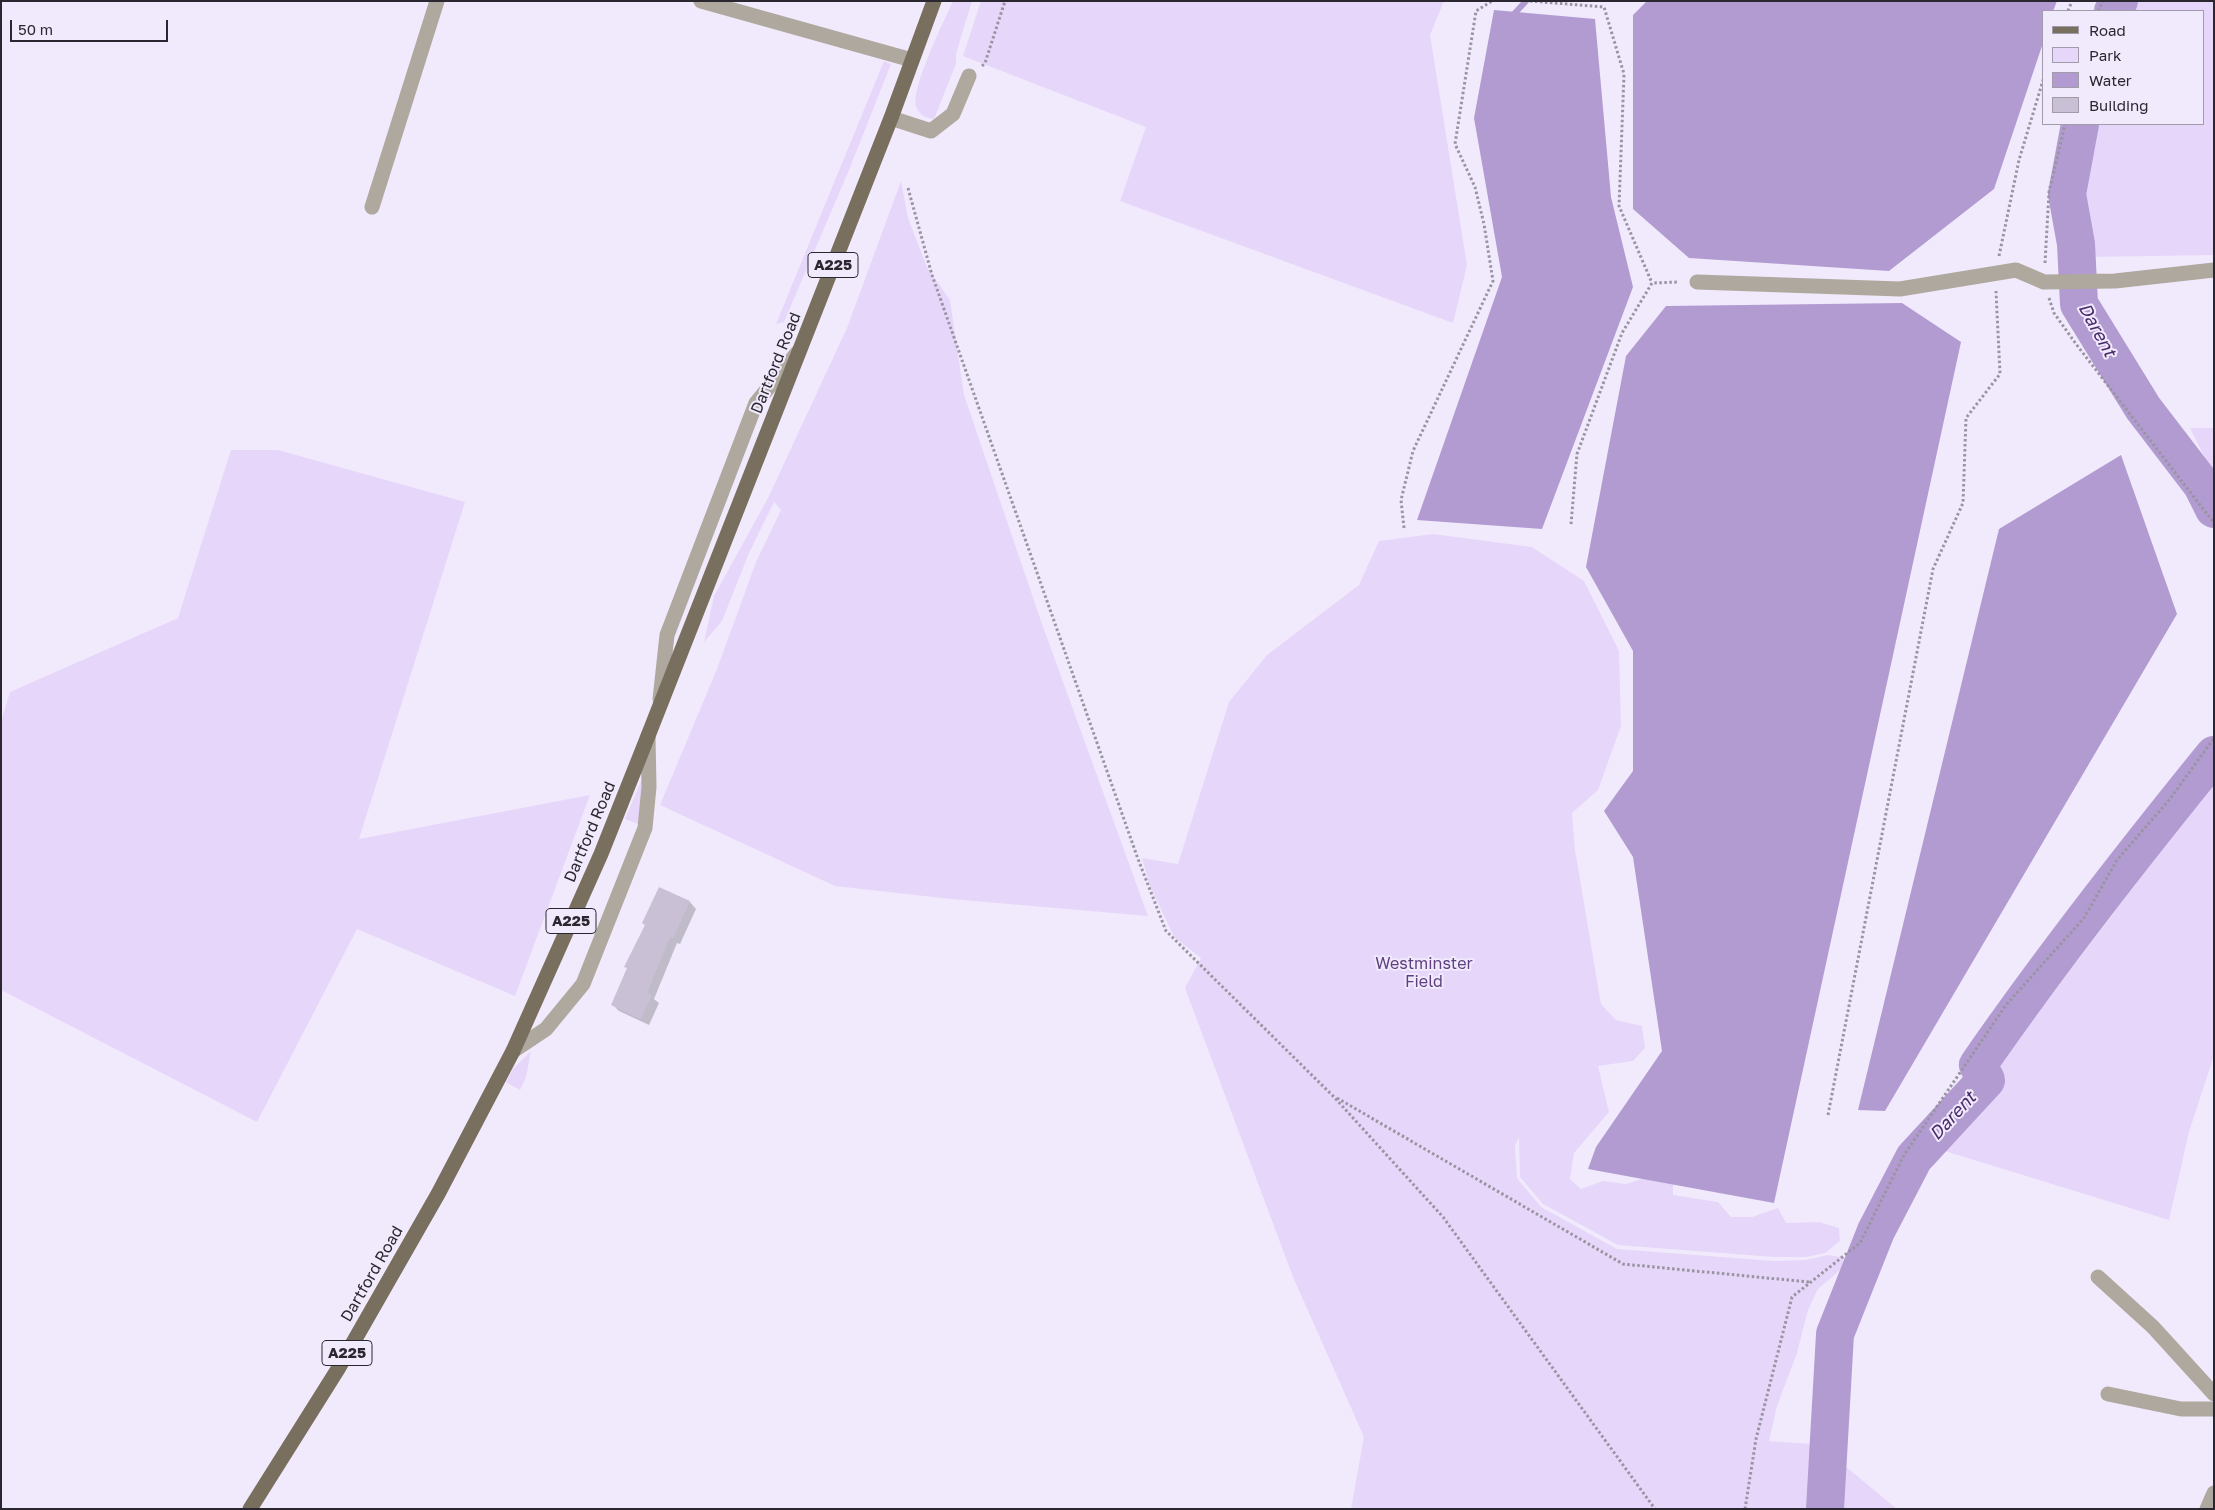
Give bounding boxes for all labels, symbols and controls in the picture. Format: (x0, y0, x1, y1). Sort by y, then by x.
scale bar (12, 10, 170, 42)
legend (2042, 10, 2205, 125)
text: 50 m (18, 20, 53, 38)
text: Road (2089, 21, 2126, 39)
text: Park (2089, 46, 2121, 64)
text: Water (2089, 71, 2132, 89)
text: Building (2089, 96, 2149, 114)
road number: A225 (808, 252, 858, 278)
water label: Darent (2073, 299, 2121, 361)
street label: Dartford Road (747, 310, 805, 416)
street label: Dartford Road (560, 779, 620, 885)
road number: A225 (546, 908, 596, 934)
park label: Westminster Field (1375, 954, 1473, 992)
water label: Darent (1925, 1087, 1981, 1145)
street label: Dartford Road (337, 1223, 407, 1325)
road number: A225 (322, 1340, 372, 1366)

